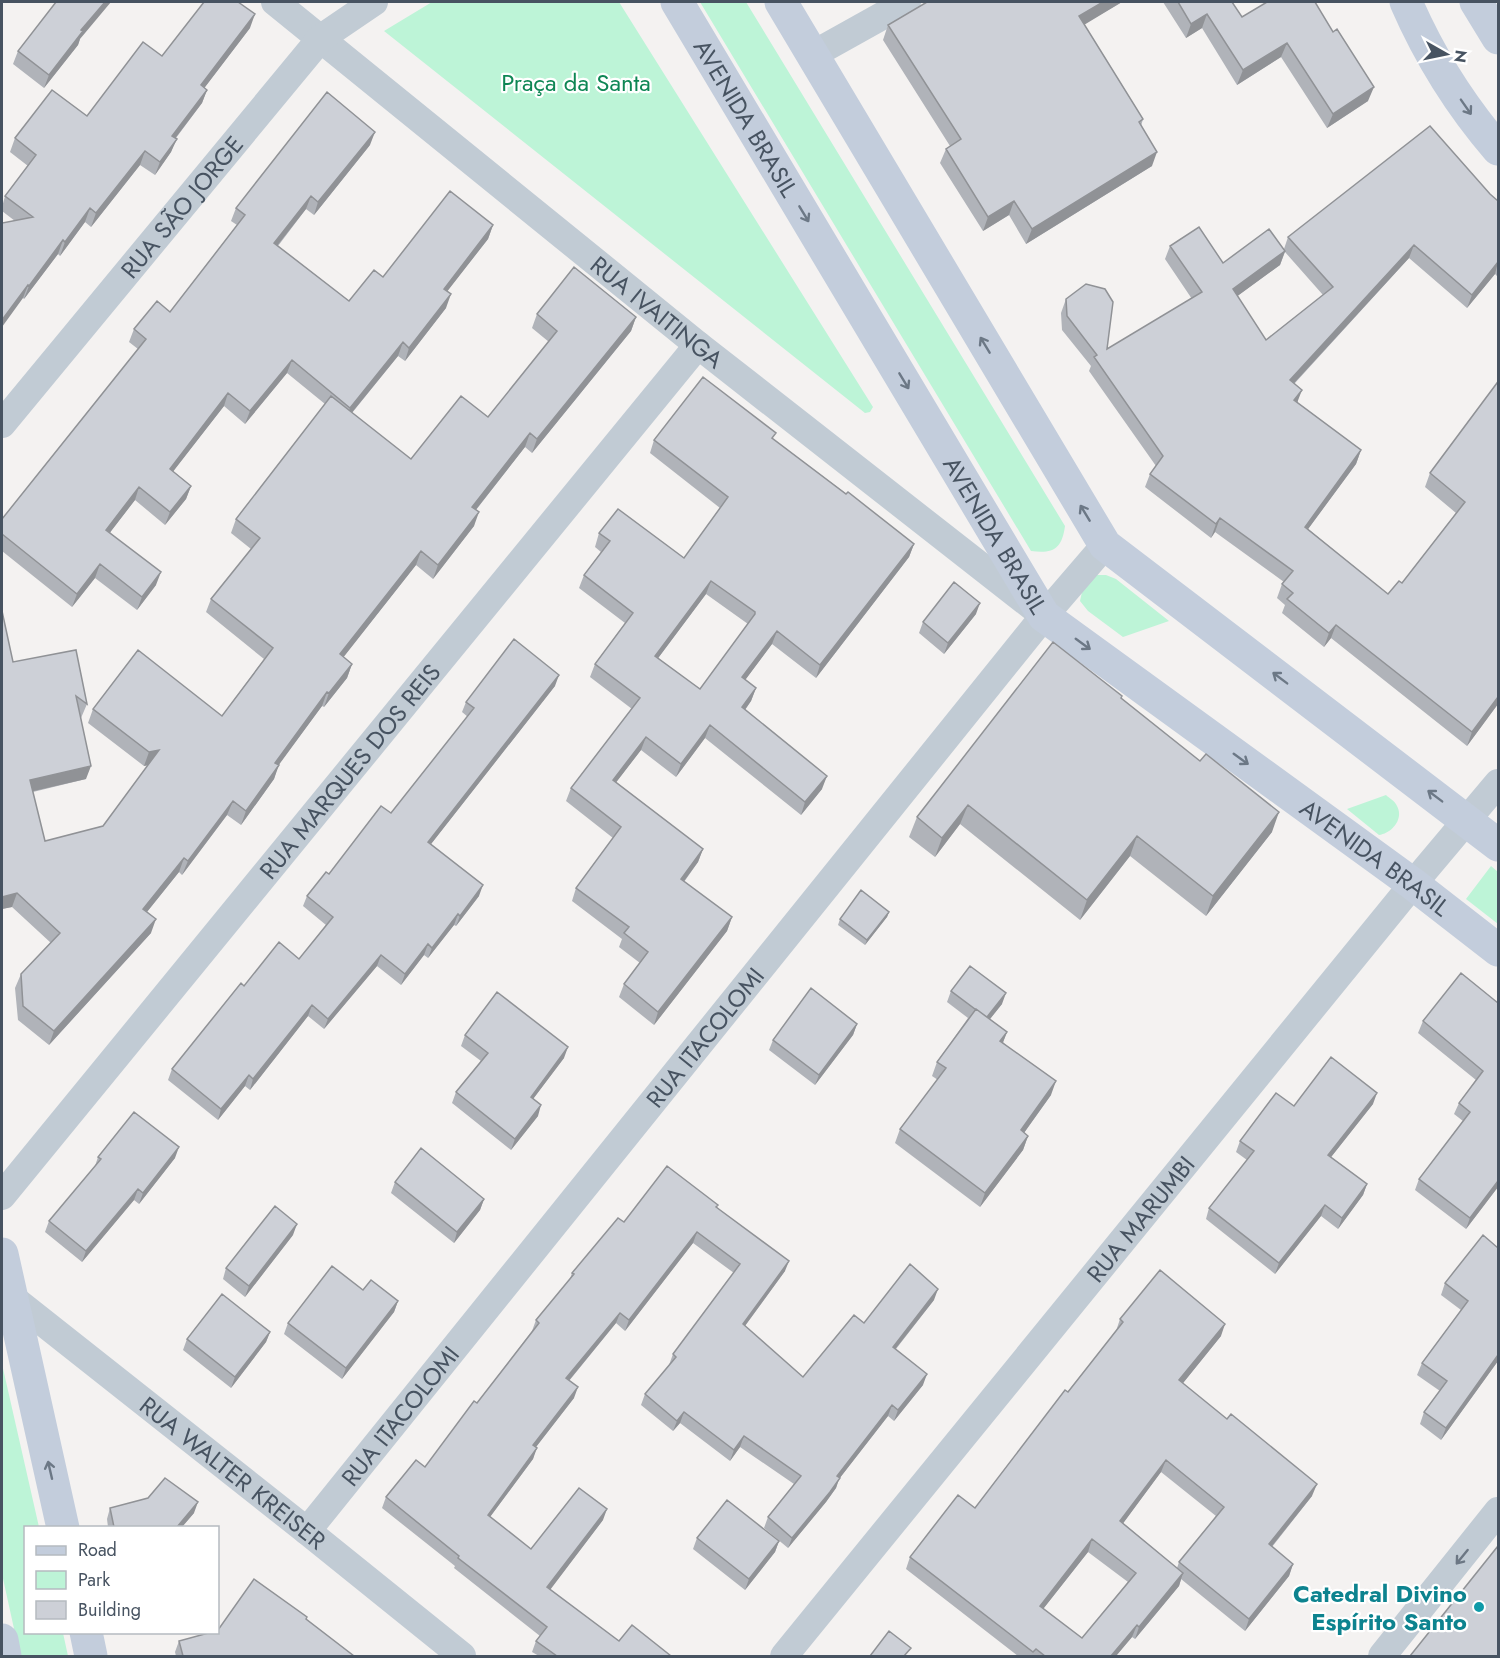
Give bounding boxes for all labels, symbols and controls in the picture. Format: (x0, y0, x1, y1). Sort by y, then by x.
north arrow (1416, 24, 1476, 84)
street label: AVENIDA BRASIL (686, 32, 807, 204)
text: N (1448, 48, 1473, 64)
park label: Praça da Santa (501, 65, 651, 100)
one-way arrow (1459, 99, 1472, 115)
street label: RUA SÃO JORGE (112, 128, 251, 286)
one-way arrow (799, 205, 811, 222)
street label: RUA IVAITINGA (583, 247, 731, 376)
one-way arrow (979, 337, 991, 354)
one-way arrow (899, 372, 911, 389)
street label: AVENIDA BRASIL (935, 450, 1056, 621)
one-way arrow (1079, 505, 1091, 522)
one-way arrow (1075, 638, 1091, 650)
street label: RUA MARQUES DOS REIS (251, 656, 448, 886)
one-way arrow (1272, 672, 1288, 685)
one-way arrow (1232, 753, 1248, 765)
street label: AVENIDA BRASIL (1293, 790, 1458, 924)
one-way arrow (1428, 790, 1444, 803)
street label: RUA ITACOLOMI (637, 960, 772, 1115)
street label: RUA MARUMBI (1078, 1148, 1202, 1290)
street label: RUA ITACOLOMI (333, 1338, 467, 1493)
street label: RUA WALTER KREISER (132, 1388, 334, 1558)
one-way arrow (44, 1461, 55, 1481)
legend (24, 1526, 219, 1634)
text: Road (78, 1537, 117, 1563)
one-way arrow (1455, 1549, 1469, 1564)
text: Park (78, 1567, 110, 1593)
place label: Catedral Divino Espírito Santo (1293, 1576, 1467, 1639)
text: Building (78, 1597, 141, 1623)
marker: Catedral Divino Espírito Santo (1472, 1600, 1486, 1614)

